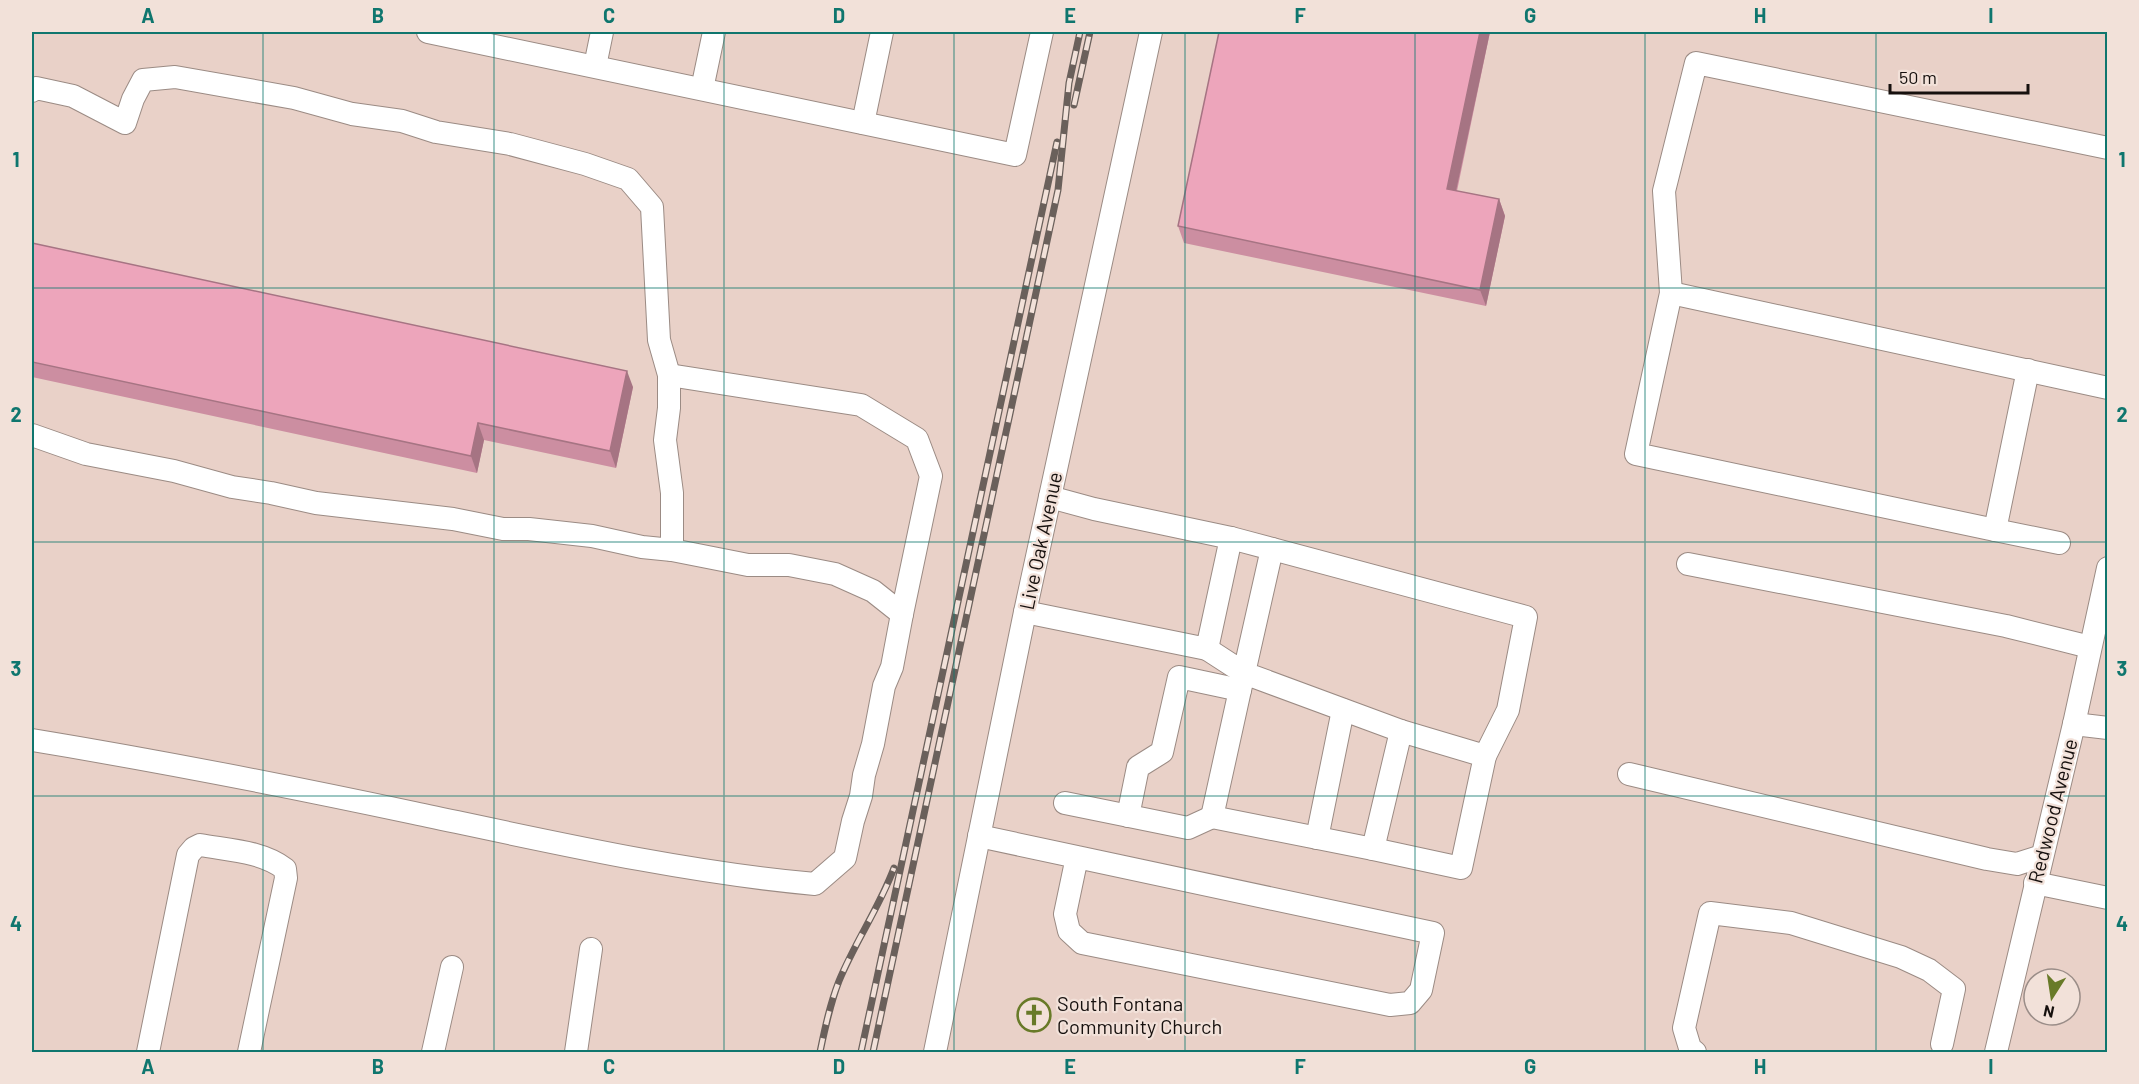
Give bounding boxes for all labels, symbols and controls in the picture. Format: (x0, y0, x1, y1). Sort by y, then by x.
text: A (141, 3, 155, 27)
text: B (372, 3, 384, 27)
text: C (603, 3, 615, 27)
text: D (833, 3, 845, 27)
text: E (1064, 3, 1076, 27)
text: F (1294, 3, 1306, 27)
text: G (1524, 3, 1536, 27)
text: H (1754, 3, 1766, 27)
text: I (1988, 3, 1994, 27)
scale bar (1890, 57, 2028, 95)
text: 50 m (1899, 66, 1937, 88)
text: 1 (12, 147, 20, 171)
text: 1 (2118, 147, 2126, 171)
text: 2 (10, 402, 22, 426)
text: 2 (2116, 402, 2128, 426)
street label: Live Oak Avenue (1014, 470, 1066, 612)
text: 3 (11, 656, 21, 680)
text: 3 (2117, 656, 2127, 680)
street label: Redwood Avenue (2022, 736, 2082, 886)
text: 4 (10, 911, 22, 935)
text: 4 (2116, 911, 2128, 935)
north arrow (2022, 967, 2082, 1027)
place label: South Fontana Community Church (1057, 991, 1222, 1038)
church icon: South Fontana Community Church (1016, 997, 1052, 1033)
text: N (2042, 1002, 2056, 1023)
text: A (141, 1054, 155, 1078)
text: B (372, 1054, 384, 1078)
text: C (603, 1054, 615, 1078)
text: D (833, 1054, 845, 1078)
text: E (1064, 1054, 1076, 1078)
text: F (1294, 1054, 1306, 1078)
text: G (1524, 1054, 1536, 1078)
text: H (1754, 1054, 1766, 1078)
text: I (1988, 1054, 1994, 1078)

